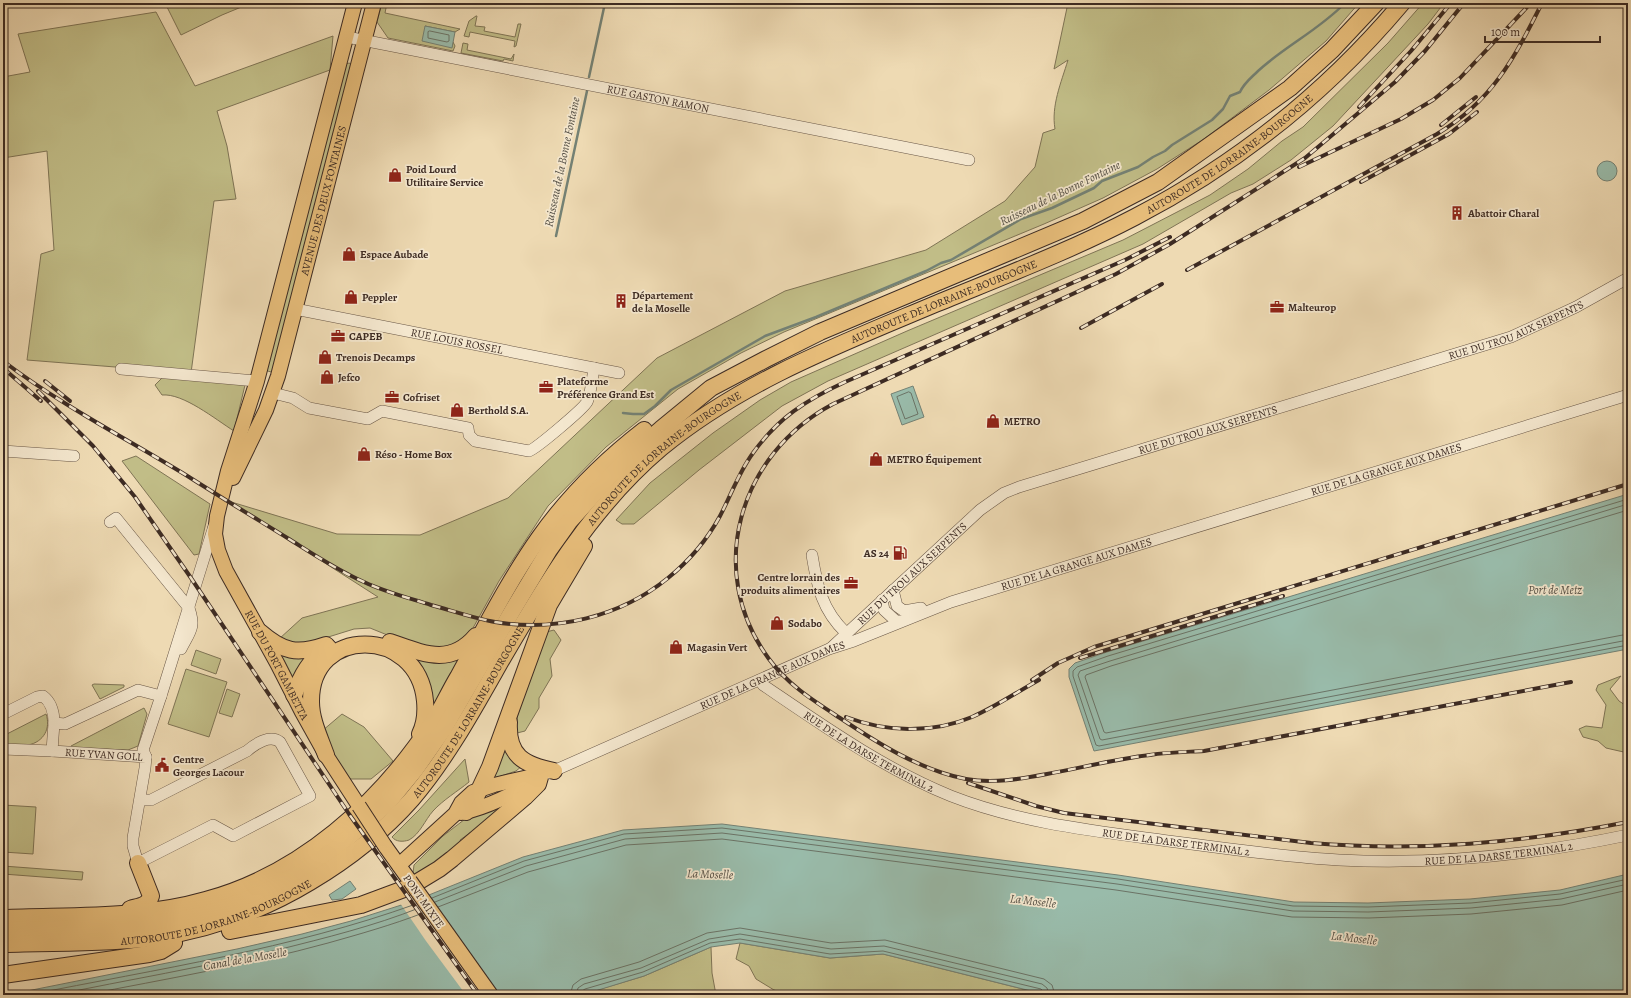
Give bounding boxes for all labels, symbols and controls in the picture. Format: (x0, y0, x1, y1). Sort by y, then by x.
scale bar (1485, 18, 1600, 44)
text: 100 m (1491, 24, 1520, 40)
street label: RUE GASTON RAMON (605, 82, 710, 116)
street label: AUTOROUTE DE LORRAINE-BOURGOGNE (1143, 91, 1316, 218)
water label: Ruisseau de la Bonne Fontaine (540, 95, 584, 228)
street label: AVENUE DES DEUX FONTAINES (297, 124, 350, 278)
water label: Ruisseau de la Bonne Fontaine (997, 157, 1124, 229)
place label: Poid Lourd Utilitaire Service (406, 162, 483, 190)
shop icon: Poid Lourd Utilitaire Service (387, 167, 403, 183)
building icon: Abattoir Charal (1449, 205, 1465, 221)
place label: Abattoir Charal (1467, 206, 1539, 221)
shop icon: Espace Aubade (341, 246, 357, 262)
place label: Espace Aubade (360, 247, 428, 262)
street label: AUTOROUTE DE LORRAINE-BOURGOGNE (847, 256, 1039, 347)
place label: Département de la Moselle (632, 288, 694, 316)
shop icon: Peppler (343, 289, 359, 305)
place label: Peppler (362, 290, 398, 305)
building icon: Département de la Moselle (613, 293, 629, 309)
street label: RUE DU TROU AUX SERPENTS (1447, 297, 1587, 364)
office icon: Malteurop (1269, 299, 1285, 315)
place label: Malteurop (1288, 300, 1336, 315)
street label: RUE LOUIS ROSSEL (409, 325, 504, 358)
office icon: CAPEB (330, 328, 346, 344)
place label: CAPEB (349, 329, 382, 344)
shop icon: Trenois Decamps (317, 349, 333, 365)
place label: Trenois Decamps (336, 350, 416, 365)
shop icon: Jefco (319, 369, 335, 385)
place label: Jefco (338, 370, 361, 385)
place label: Plateforme Préférence Grand Est (557, 374, 655, 402)
office icon: Plateforme Préférence Grand Est (538, 379, 554, 395)
street label: AUTOROUTE DE LORRAINE-BOURGOGNE (583, 388, 744, 529)
office icon: Cofriset (384, 389, 400, 405)
place label: Cofriset (403, 390, 440, 405)
shop icon: Berthold S.A. (449, 402, 465, 418)
street label: RUE DU TROU AUX SERPENTS (1137, 402, 1279, 458)
place label: Berthold S.A. (468, 403, 529, 418)
shop icon: METRO (985, 413, 1001, 429)
place label: METRO (1004, 414, 1041, 429)
street label: RUE DE LA GRANGE AUX DAMES (1309, 439, 1464, 500)
shop icon: Réso - Home Box (356, 446, 372, 462)
place label: Réso - Home Box (375, 447, 452, 462)
shop icon: METRO Équipement (868, 451, 884, 467)
place label: METRO Équipement (887, 452, 982, 467)
street label: RUE DU TROU AUX SERPENTS (854, 519, 970, 628)
street label: RUE DE LA GRANGE AUX DAMES (999, 534, 1154, 594)
fuel station icon: AS 24 (892, 545, 908, 561)
place label: AS 24 (863, 546, 889, 561)
place label: Centre lorrain des produits alimentaires (741, 570, 841, 598)
office icon: Centre lorrain des produits alimentaires (843, 575, 859, 591)
water label: Port de Metz (1528, 582, 1582, 598)
street label: RUE DU FORT GAMBETTA (241, 607, 312, 723)
shop icon: Sodabo (769, 615, 785, 631)
place label: Sodabo (788, 616, 822, 631)
street label: AUTOROUTE DE LORRAINE-BOURGOGNE (408, 623, 528, 802)
street label: RUE DE LA GRANGE AUX DAMES (697, 637, 847, 713)
shop icon: Magasin Vert (668, 639, 684, 655)
place label: Magasin Vert (687, 640, 748, 655)
street label: RUE DE LA DARSE TERMINAL 2 (801, 708, 936, 796)
street label: RUE YVAN GOLL (65, 745, 143, 765)
place label: Centre Georges Lacour (173, 752, 245, 780)
public building icon: Centre Georges Lacour (154, 757, 170, 773)
street label: RUE DE LA DARSE TERMINAL 2 (1101, 825, 1251, 860)
street label: RUE DE LA DARSE TERMINAL 2 (1424, 839, 1574, 869)
water label: La Moselle (687, 865, 734, 883)
street label: PONT MIXTE (400, 871, 448, 931)
street label: AUTOROUTE DE LORRAINE-BOURGOGNE (119, 876, 314, 949)
water label: La Moselle (1009, 890, 1058, 912)
water label: La Moselle (1330, 927, 1379, 949)
water label: Canal de la Moselle (202, 944, 289, 974)

